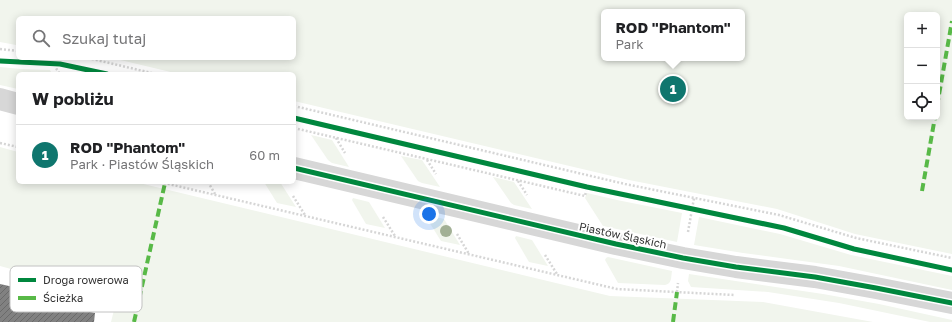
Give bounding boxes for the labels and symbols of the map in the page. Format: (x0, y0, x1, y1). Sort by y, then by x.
pin: 1 (660, 74, 686, 104)
your location (419, 204, 439, 224)
street label: Piastów Śląskich (578, 219, 668, 251)
legend (10, 266, 142, 312)
text: Droga rowerowa (43, 273, 129, 286)
text: Ścieżka (43, 291, 83, 304)

